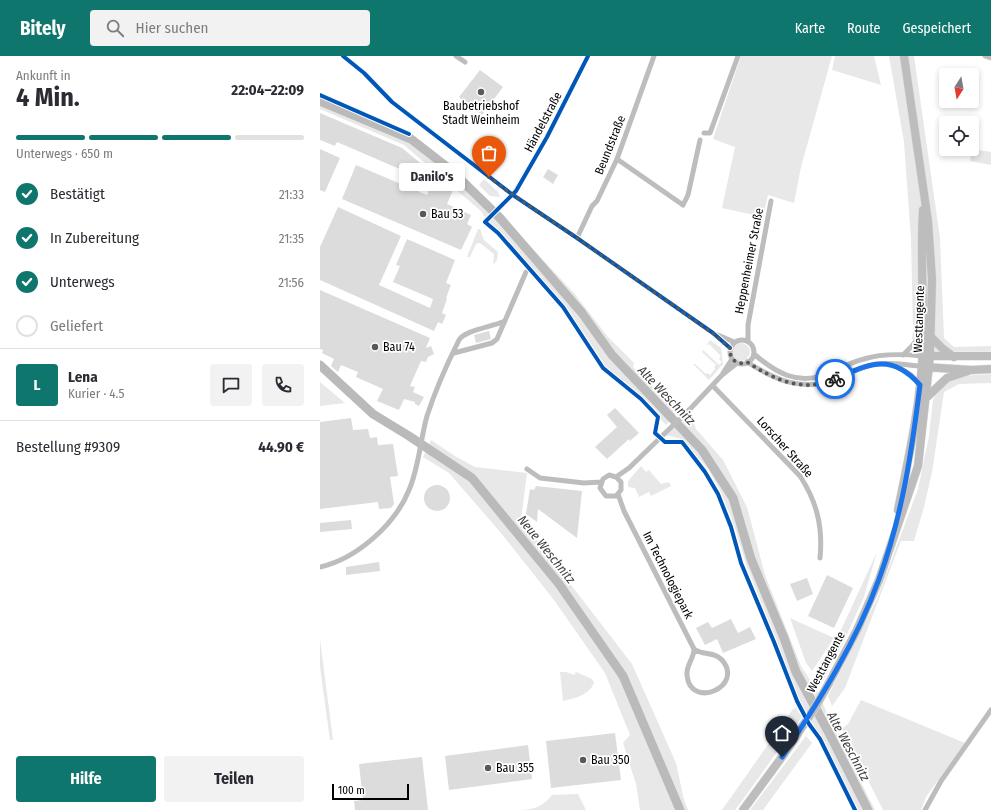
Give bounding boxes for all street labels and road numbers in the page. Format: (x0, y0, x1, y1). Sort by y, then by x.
street label: Händelstraße (521, 89, 565, 154)
street label: Beundstraße (592, 113, 628, 177)
street label: Heppenheimer Straße (732, 207, 766, 315)
street label: Westtangente (911, 285, 927, 353)
street label: Lorscher Straße (754, 414, 816, 480)
street label: Im Technologiepark (640, 529, 696, 621)
street label: Westtangente (804, 629, 848, 695)

